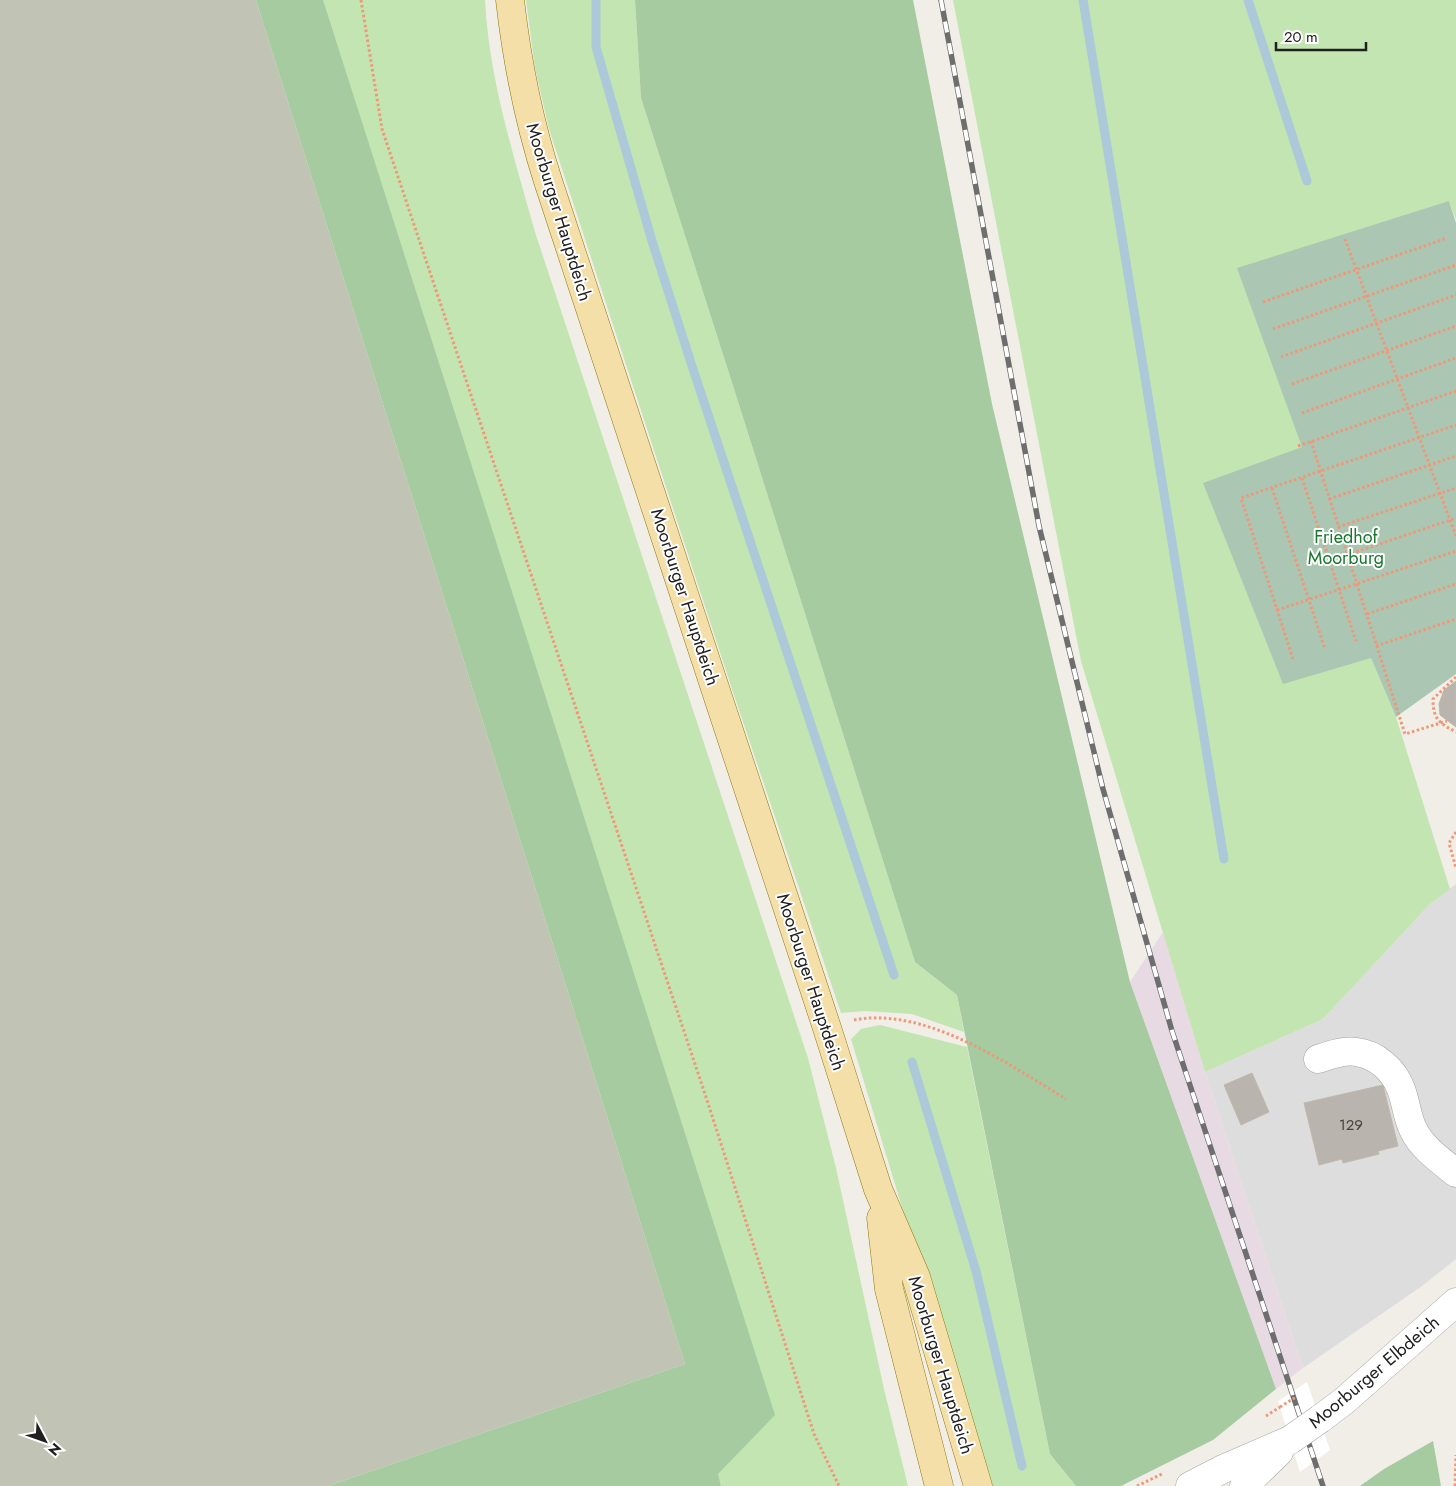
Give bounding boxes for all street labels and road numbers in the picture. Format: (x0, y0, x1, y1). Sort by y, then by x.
street label: Moorburger Hauptdeich (520, 120, 598, 304)
street label: Moorburger Hauptdeich (644, 505, 726, 689)
street label: Moorburger Hauptdeich (770, 890, 852, 1074)
street label: Moorburger Hauptdeich (902, 1273, 980, 1457)
street label: Moorburger Elbdeich (1303, 1309, 1445, 1435)

